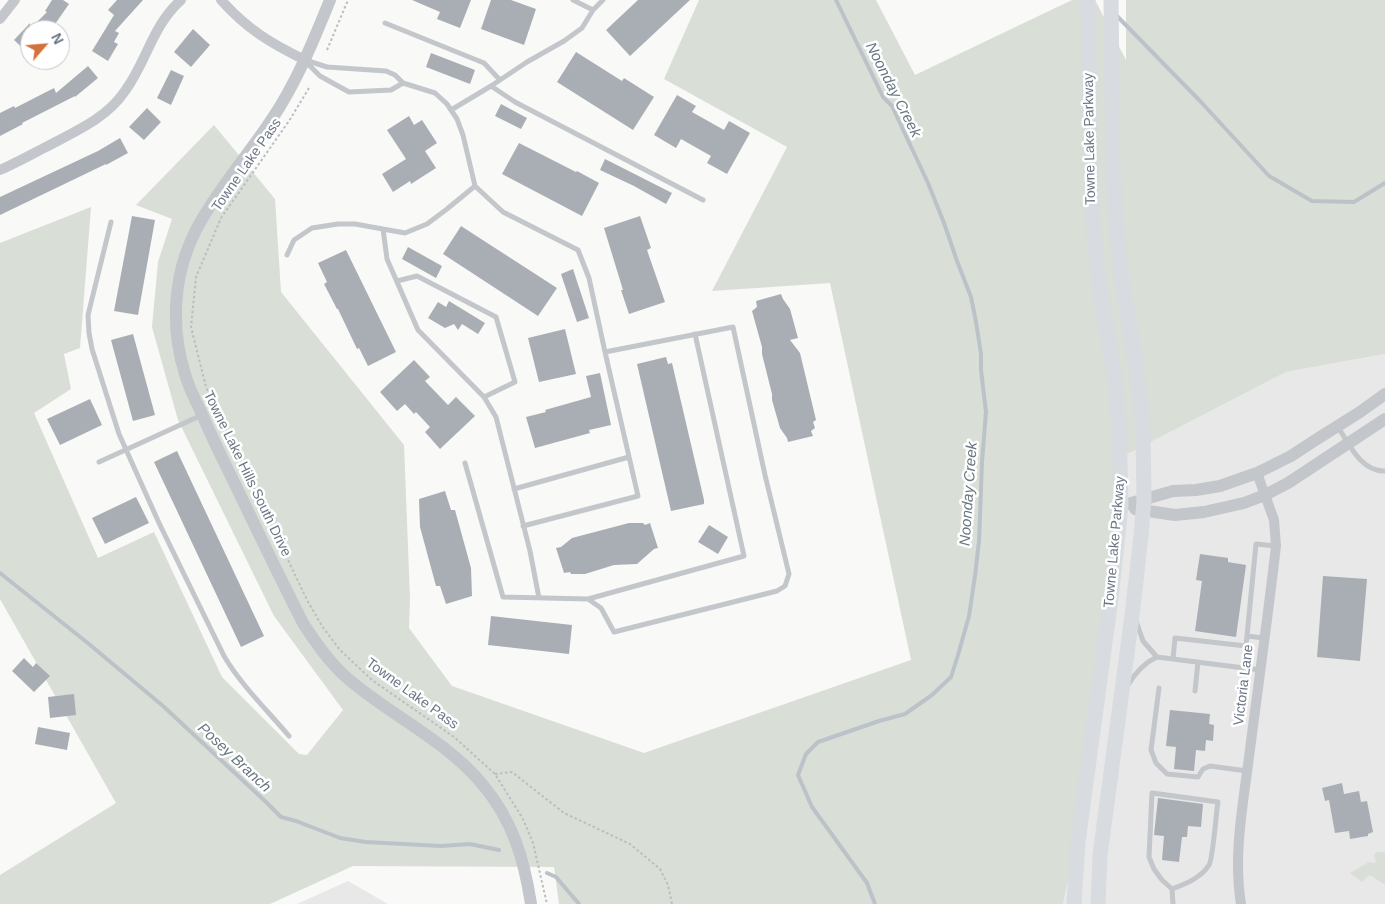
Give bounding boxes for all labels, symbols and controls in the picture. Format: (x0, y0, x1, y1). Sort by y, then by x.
north arrow (20, 20, 70, 70)
text: N (48, 31, 67, 47)
water label: Noonday Creek (861, 39, 925, 141)
street label: Towne Lake Parkway (1080, 73, 1100, 205)
street label: Towne Lake Pass (209, 115, 285, 215)
street label: Towne Lake Hills South Drive (200, 388, 294, 560)
water label: Noonday Creek (956, 441, 982, 547)
street label: Towne Lake Parkway (1101, 475, 1129, 609)
street label: Victoria Lane (1231, 644, 1257, 726)
street label: Towne Lake Pass (363, 655, 461, 733)
water label: Posey Branch (194, 720, 274, 796)

